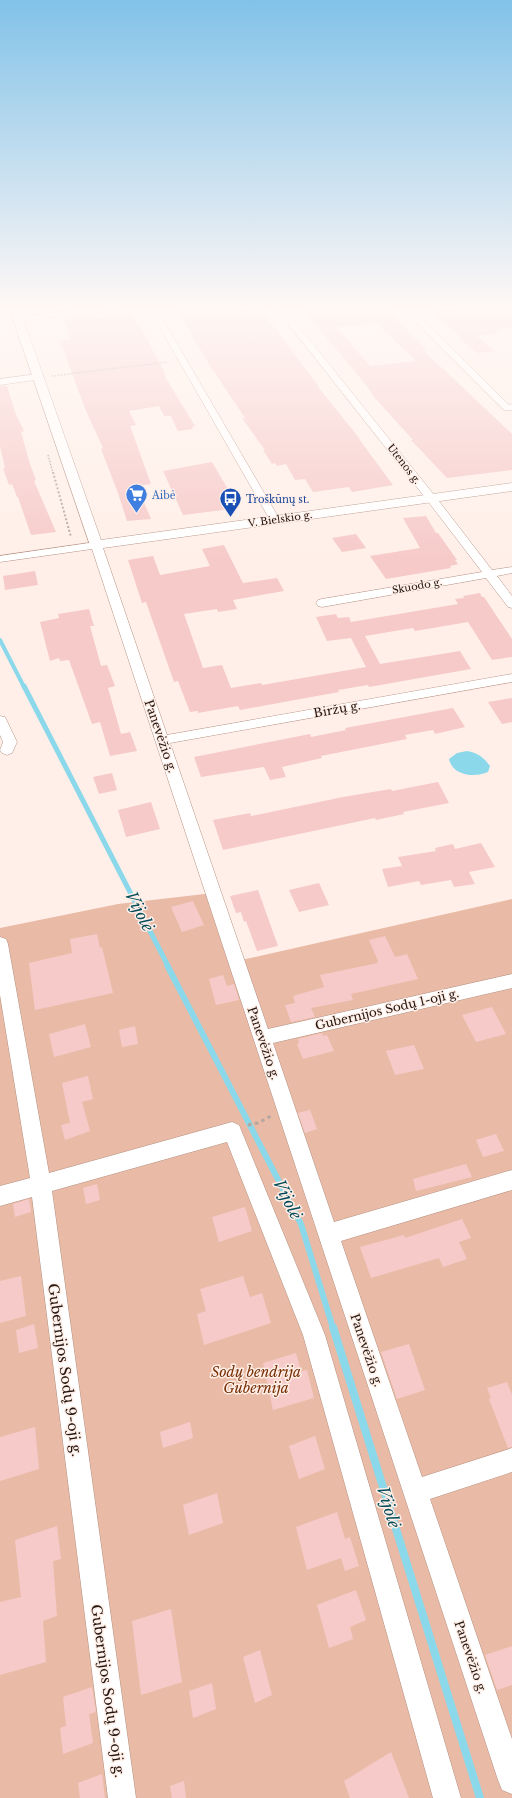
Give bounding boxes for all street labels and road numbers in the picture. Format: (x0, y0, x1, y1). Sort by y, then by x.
street label: Utenos g. (384, 441, 424, 487)
street label: V. Bielskio g. (246, 508, 313, 530)
street label: Skuodo g. (391, 575, 443, 597)
street label: Biržų g. (312, 697, 362, 721)
street label: Panevėžio g. (142, 698, 180, 774)
street label: Gubernijos Sodų 1-oji g. (314, 985, 460, 1033)
street label: Panevėžio g. (245, 1005, 283, 1081)
street label: Gubernijos Sodų 9-oji g. (44, 1282, 86, 1458)
street label: Panevėžio g. (348, 1312, 386, 1388)
street label: Gubernijos Sodų 9-oji g. (87, 1603, 129, 1779)
street label: Panevėžio g. (452, 1619, 490, 1695)

